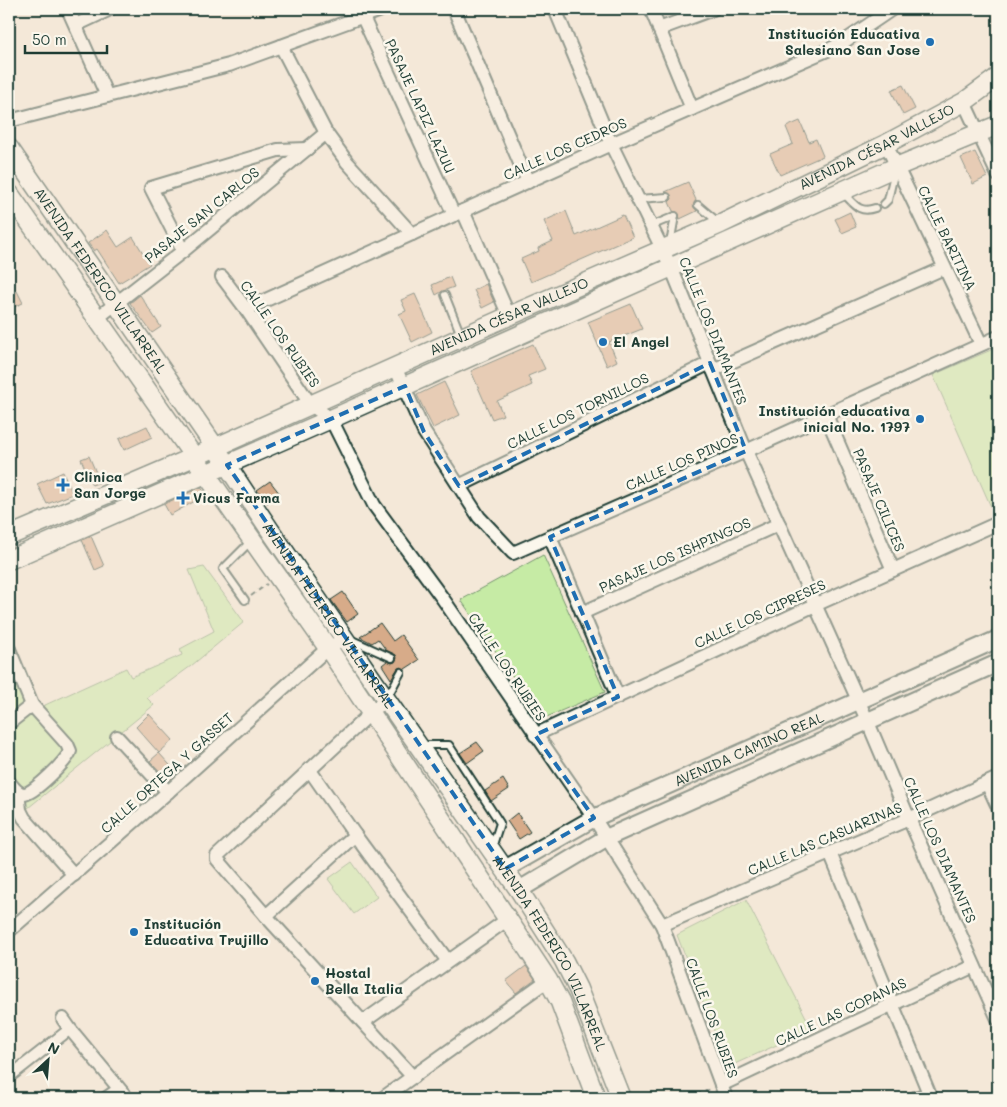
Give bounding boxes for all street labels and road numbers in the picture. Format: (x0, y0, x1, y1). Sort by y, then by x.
street label: PASAJE LAPIZ LAZUU (381, 36, 460, 176)
street label: AVENIDA CÉSAR VALLEJO (795, 99, 957, 194)
street label: CALLE LOS CEDROS (500, 113, 630, 184)
street label: PASAJE SAN CARLOS (140, 162, 263, 267)
street label: CALLE BARITINA (914, 182, 981, 293)
street label: AVENIDA FEDERICO VILLARREAL (30, 184, 172, 378)
street label: CALLE LOS DIAMANTES (675, 254, 752, 408)
street label: AVENIDA CÉSAR VALLEJO (426, 273, 591, 360)
street label: CALLE LOS RUBIES (236, 276, 325, 391)
street label: CALLE LOS TORNILLOS (504, 368, 652, 453)
street label: CALLE LOS PINOS (622, 428, 741, 495)
street label: PASAJE CILICES (849, 445, 910, 554)
street label: PASAJE LOS ISHPINGOS (596, 512, 754, 597)
street label: AVENIDA FEDERICO VILLARREAL (258, 518, 400, 712)
street label: CALLE LOS CIPRESES (691, 575, 829, 652)
street label: CALLE LOS RUBIES (464, 609, 551, 725)
street label: AVENIDA CAMINO REAL (671, 707, 827, 790)
street label: CALLE ORTEGA Y GASSET (96, 708, 237, 837)
street label: CALLE LOS DIAMANTES (900, 774, 981, 926)
street label: CALLE LAS CASUARINAS (745, 797, 905, 880)
street label: AVENIDA FEDERICO VILLARREAL (489, 851, 612, 1054)
street label: CALLE LOS RUBIES (682, 955, 743, 1081)
street label: CALLE LAS COPANAS (772, 973, 909, 1050)

